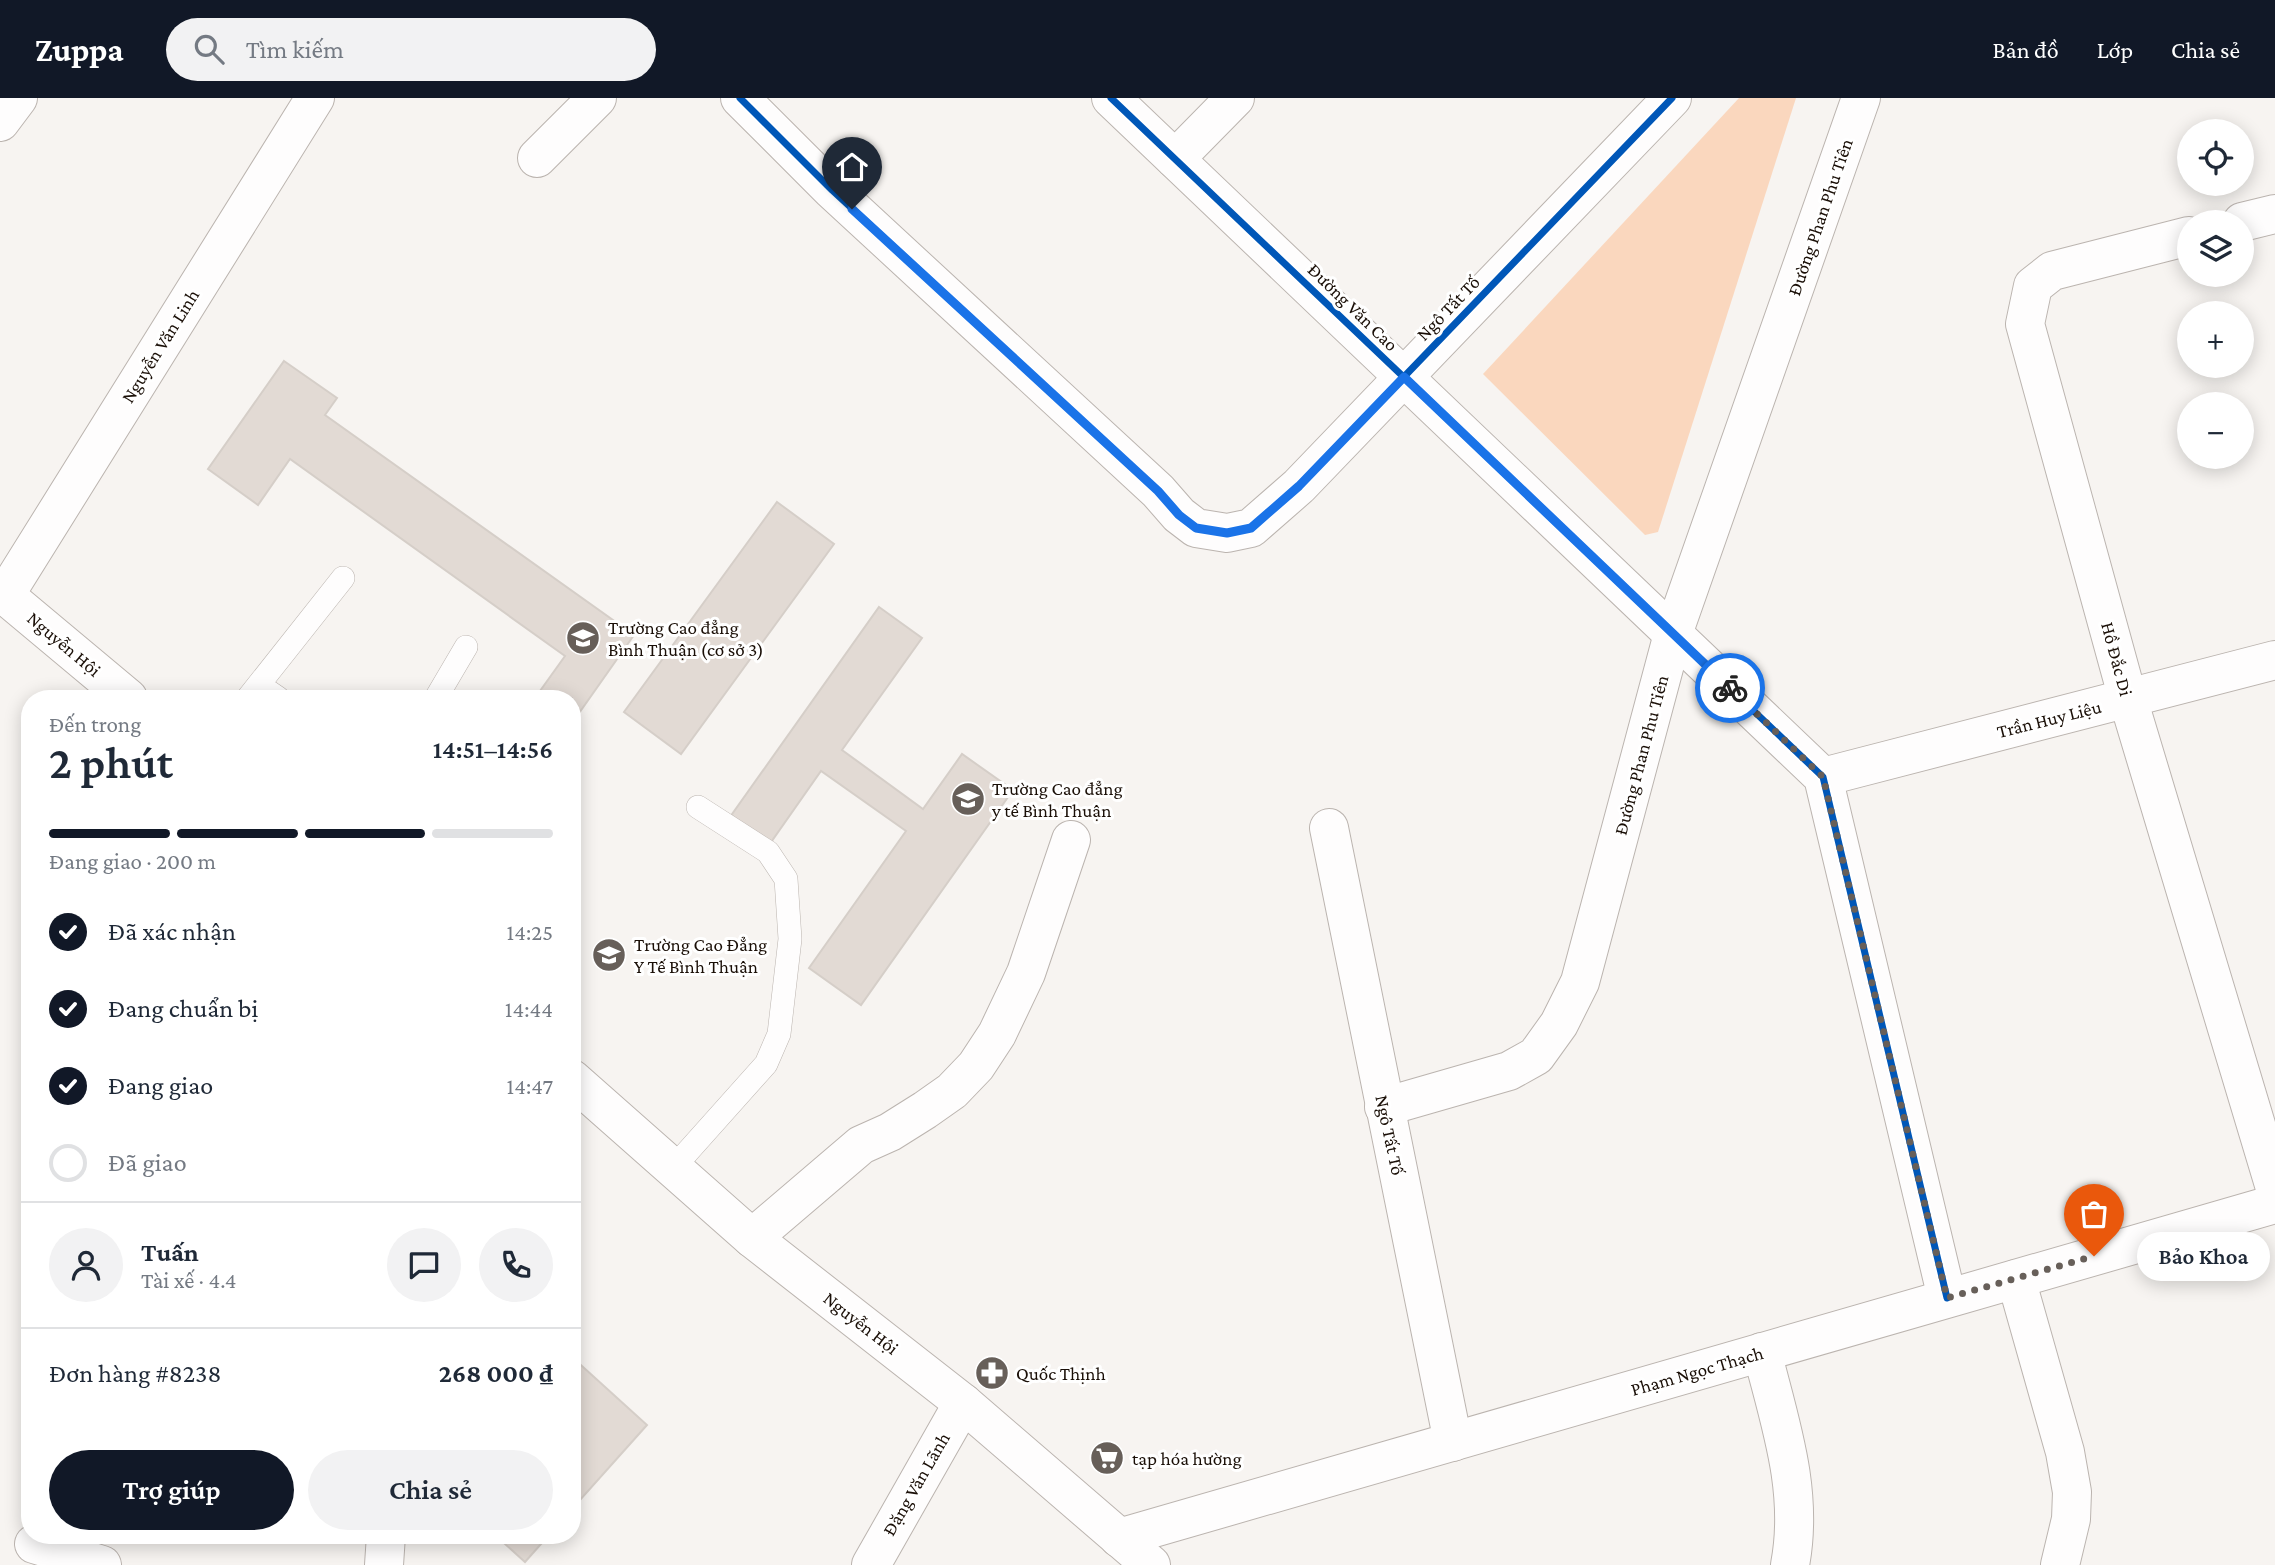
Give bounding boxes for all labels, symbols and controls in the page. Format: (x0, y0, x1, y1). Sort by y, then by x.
search box (166, 18, 656, 81)
icon: search (190, 30, 228, 68)
text: Zuppa (35, 31, 124, 68)
text: Tìm kiếm (246, 35, 344, 64)
text: Bản đồ (1992, 36, 2059, 63)
text: Lớp (2097, 36, 2133, 63)
text: Chia sẻ (2171, 36, 2240, 63)
map controls (2177, 119, 2254, 469)
button: locate (2177, 119, 2254, 196)
street label: Đường Phan Phu Tiên (1783, 136, 1857, 298)
pin (822, 137, 882, 209)
icon: home (833, 148, 871, 186)
button: layers (2177, 210, 2254, 287)
street label: Đường Văn Cao (1304, 259, 1402, 355)
street label: Ngô Tất Tố (1412, 271, 1484, 345)
street label: Nguyễn Văn Linh (117, 285, 203, 407)
button: + (2177, 301, 2254, 378)
button: − (2177, 392, 2254, 469)
street label: Nguyễn Hội (23, 607, 105, 681)
place label: Trường Cao đẳng Bình Thuận (cơ sở 3) (608, 617, 764, 661)
school or university icon: Trường Cao đẳng Bình Thuận (cơ sở 3) (564, 619, 602, 657)
street label: Hồ Đắc Di (2097, 620, 2137, 698)
courier (1695, 653, 1765, 723)
icon: bike (1711, 669, 1749, 707)
street label: Đường Phan Phu Tiên (1610, 673, 1672, 837)
street label: Trần Huy Liệu (1995, 696, 2103, 742)
text: Đến trong (49, 711, 141, 737)
text: 14:51–14:56 (433, 735, 553, 764)
text: 2 phút (49, 737, 173, 788)
place label: Trường Cao đẳng y tế Bình Thuận (991, 778, 1123, 821)
school or university icon: Trường Cao đẳng y tế Bình Thuận (949, 780, 987, 818)
text: Đang giao · 200 m (49, 848, 216, 874)
icon: check (49, 913, 87, 951)
text: Đã xác nhận (108, 917, 236, 946)
text: 14:25 (507, 919, 553, 945)
place label: Trường Cao Đẳng Y Tế Bình Thuận (634, 934, 767, 977)
school or university icon: Trường Cao Đẳng Y Tế Bình Thuận (590, 936, 628, 974)
icon: check (49, 990, 87, 1028)
text: Đang chuẩn bị (108, 994, 258, 1023)
text: 14:44 (505, 996, 553, 1022)
icon: check (49, 1067, 87, 1105)
text: Đang giao (108, 1071, 213, 1100)
text: 14:47 (507, 1073, 553, 1099)
street label: Ngô Tất Tố (1371, 1093, 1409, 1177)
text: Đã giao (108, 1148, 187, 1177)
pin (2064, 1184, 2124, 1256)
icon: bag (2075, 1195, 2113, 1233)
button: person (49, 1228, 123, 1302)
button: chat (387, 1228, 461, 1302)
button: phone (479, 1228, 553, 1302)
callout: Bảo Khoa (2136, 1232, 2269, 1280)
text: Tuấn (141, 1238, 199, 1267)
text: Bảo Khoa (2159, 1243, 2248, 1269)
text: Tài xế · 4.4 (141, 1267, 237, 1293)
street label: Nguyễn Hội (819, 1287, 903, 1359)
street label: Phạm Ngọc Thạch (1628, 1342, 1766, 1400)
pharmacy icon: Quốc Thịnh (973, 1354, 1011, 1392)
text: Đơn hàng #8238 (49, 1359, 221, 1388)
text: 268 000 ₫ (439, 1359, 553, 1388)
place label: Quốc Thịnh (1016, 1363, 1106, 1384)
street label: Đặng Văn Lãnh (878, 1429, 954, 1539)
supermarket icon: tạp hóa hường (1088, 1439, 1126, 1477)
place label: tạp hóa hường (1132, 1448, 1242, 1469)
button: Trợ giúp (49, 1450, 294, 1530)
button: Chia sẻ (308, 1450, 553, 1530)

